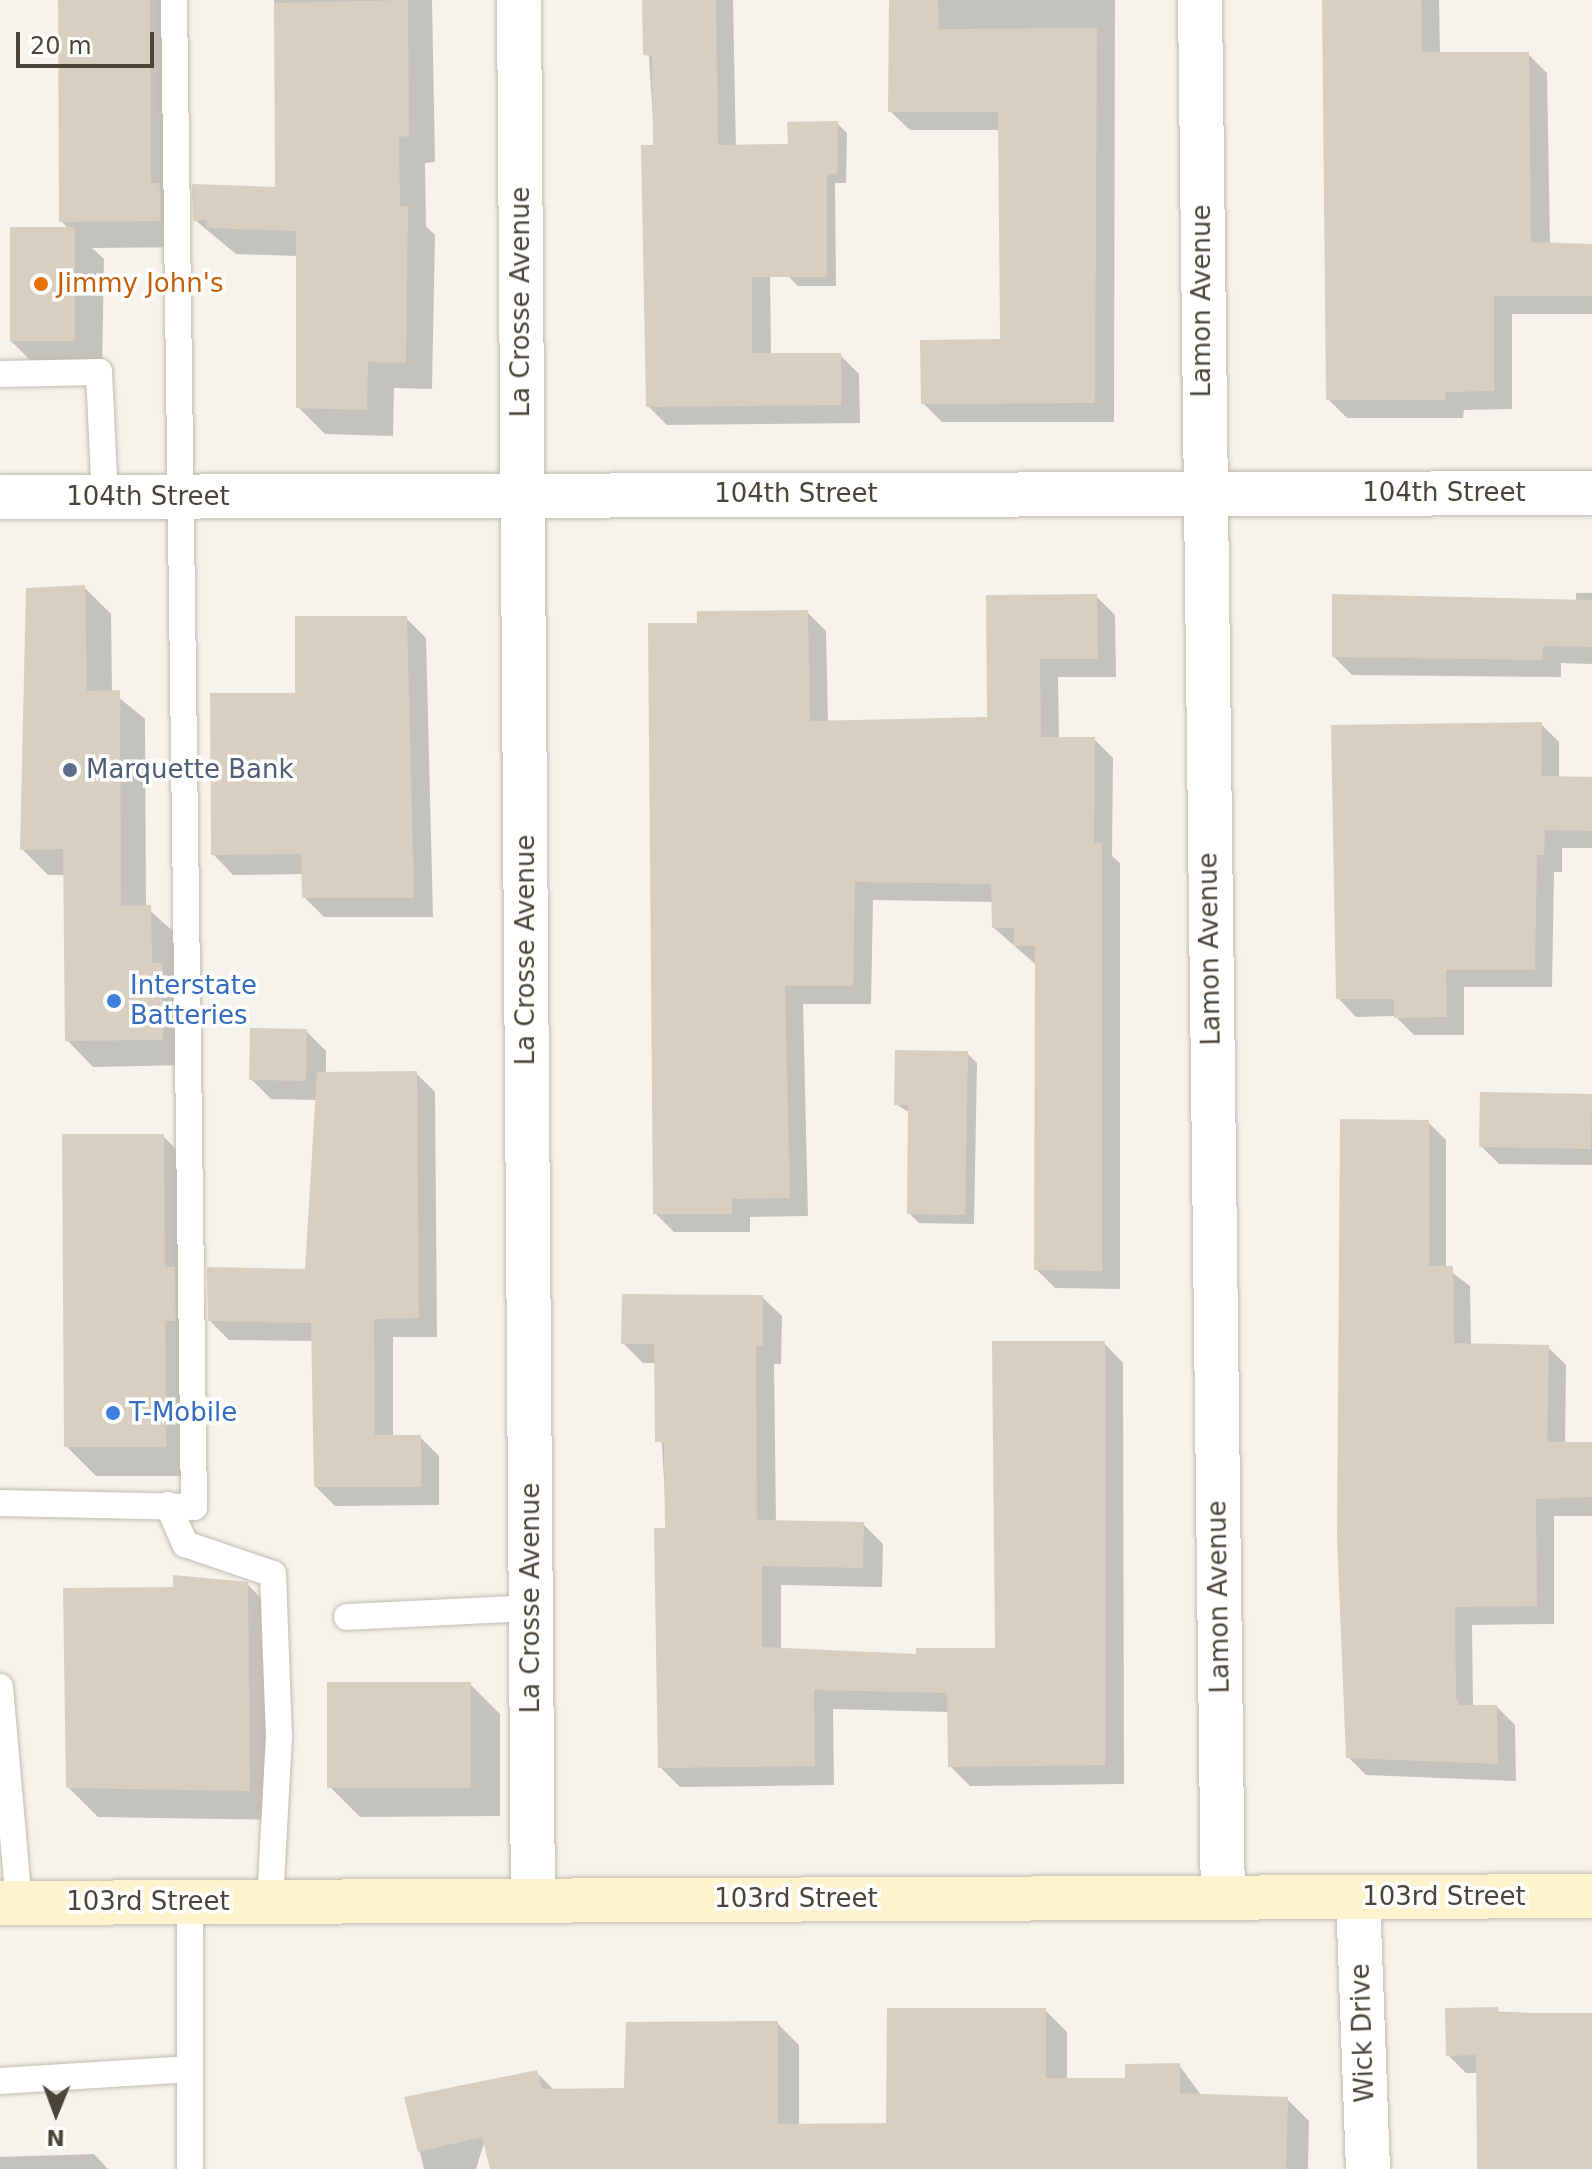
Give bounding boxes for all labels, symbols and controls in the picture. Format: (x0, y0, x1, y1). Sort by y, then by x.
scale bar (20, 16, 158, 66)
text: 20 m (30, 32, 92, 60)
street label: La Crosse Avenue (505, 187, 537, 417)
street label: Lamon Avenue (1186, 205, 1218, 397)
place label: Jimmy John's (57, 268, 223, 300)
marker: Jimmy John's (32, 275, 50, 293)
street label: 104th Street (1362, 477, 1526, 509)
street label: 104th Street (714, 478, 878, 510)
street label: 104th Street (66, 481, 230, 513)
place label: Marquette Bank (86, 754, 294, 786)
marker: Marquette Bank (61, 761, 79, 779)
street label: La Crosse Avenue (510, 835, 542, 1065)
street label: Lamon Avenue (1193, 852, 1227, 1046)
place label: Interstate Batteries (130, 970, 257, 1032)
marker: Interstate Batteries (105, 992, 123, 1010)
place label: T-Mobile (129, 1397, 237, 1429)
marker: T-Mobile (104, 1404, 122, 1422)
street label: La Crosse Avenue (515, 1483, 547, 1713)
street label: Lamon Avenue (1202, 1500, 1236, 1694)
street label: 103rd Street (1362, 1881, 1526, 1913)
street label: 103rd Street (714, 1883, 878, 1915)
street label: 103rd Street (66, 1886, 230, 1918)
street label: Wick Drive (1345, 1963, 1381, 2103)
north arrow (16, 2073, 96, 2153)
text: N (46, 2125, 65, 2150)

